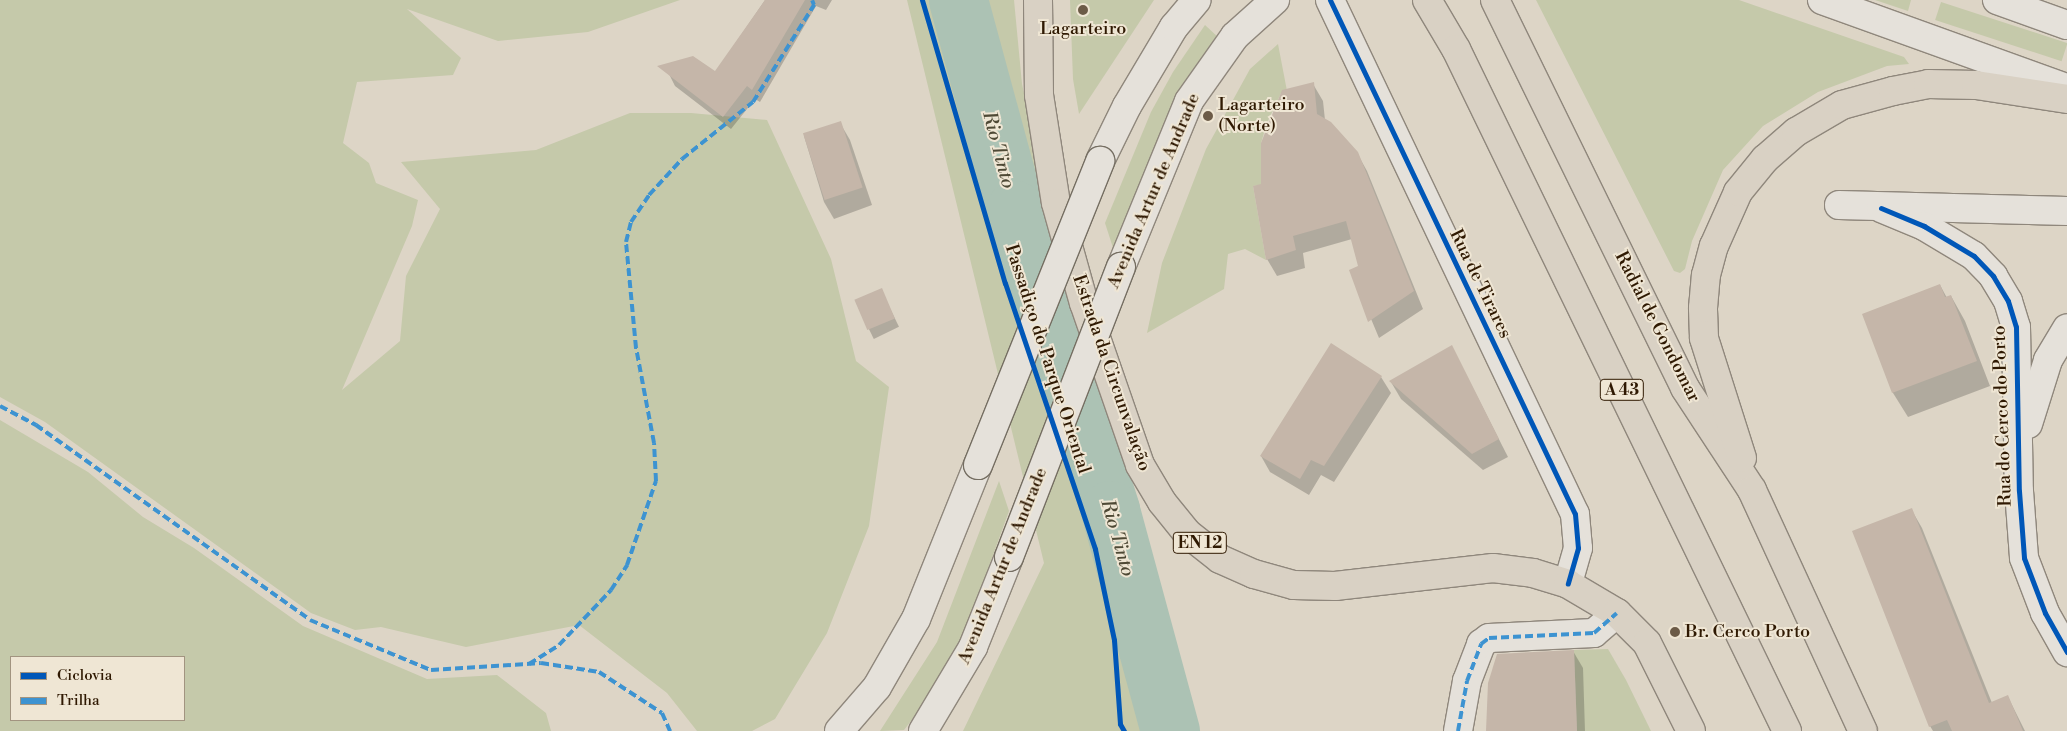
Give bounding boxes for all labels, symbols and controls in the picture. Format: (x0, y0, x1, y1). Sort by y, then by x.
marker: Lagarteiro (1077, 4, 1089, 16)
place label: Lagarteiro (1040, 18, 1126, 40)
street label: Avenida Artur de Andrade (1103, 90, 1205, 292)
place label: Lagarteiro (Norte) (1218, 95, 1305, 138)
water label: Rio Tinto (977, 109, 1019, 191)
marker: Lagarteiro (Norte) (1202, 110, 1214, 122)
street label: Rua de Tirares (1444, 226, 1516, 342)
street label: Passadiço do Parque Oriental (1000, 242, 1094, 476)
street label: Radial de Gondomar (1610, 248, 1704, 406)
street label: Estrada da Circunvalação (1067, 272, 1155, 474)
street label: Rua do Cerco do Porto (1989, 325, 2017, 507)
road number: A 43 (1600, 376, 1644, 404)
street label: Avenida Artur de Andrade (954, 465, 1052, 667)
water label: Rio Tinto (1095, 497, 1139, 579)
road number: EN 12 (1172, 530, 1228, 556)
place label: Br. Cerco Porto (1685, 621, 1810, 643)
marker: Br. Cerco Porto (1669, 626, 1681, 638)
legend (10, 656, 185, 721)
text: Ciclovia (57, 666, 112, 685)
text: Trilha (57, 691, 100, 710)

